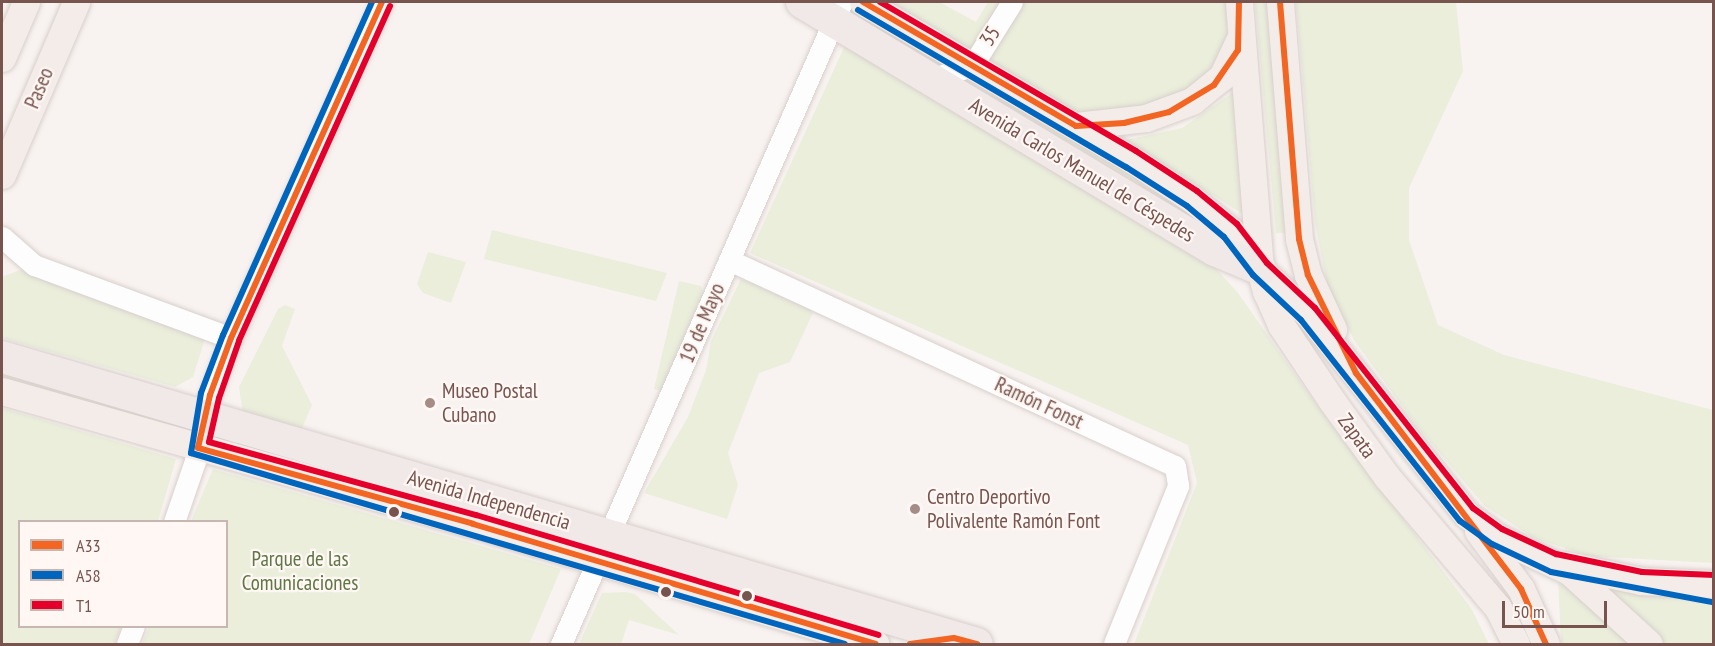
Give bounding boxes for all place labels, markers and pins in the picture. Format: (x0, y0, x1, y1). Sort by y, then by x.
place label: Museo Postal Cubano (442, 378, 538, 428)
marker: Museo Postal Cubano (423, 396, 437, 410)
place label: Centro Deportivo Polivalente Ramón Font (927, 484, 1100, 534)
marker: Centro Deportivo Polivalente Ramón Font (908, 502, 922, 516)
unlabelled marker (388, 506, 400, 518)
unlabelled marker (660, 586, 672, 598)
unlabelled marker (741, 590, 753, 602)

